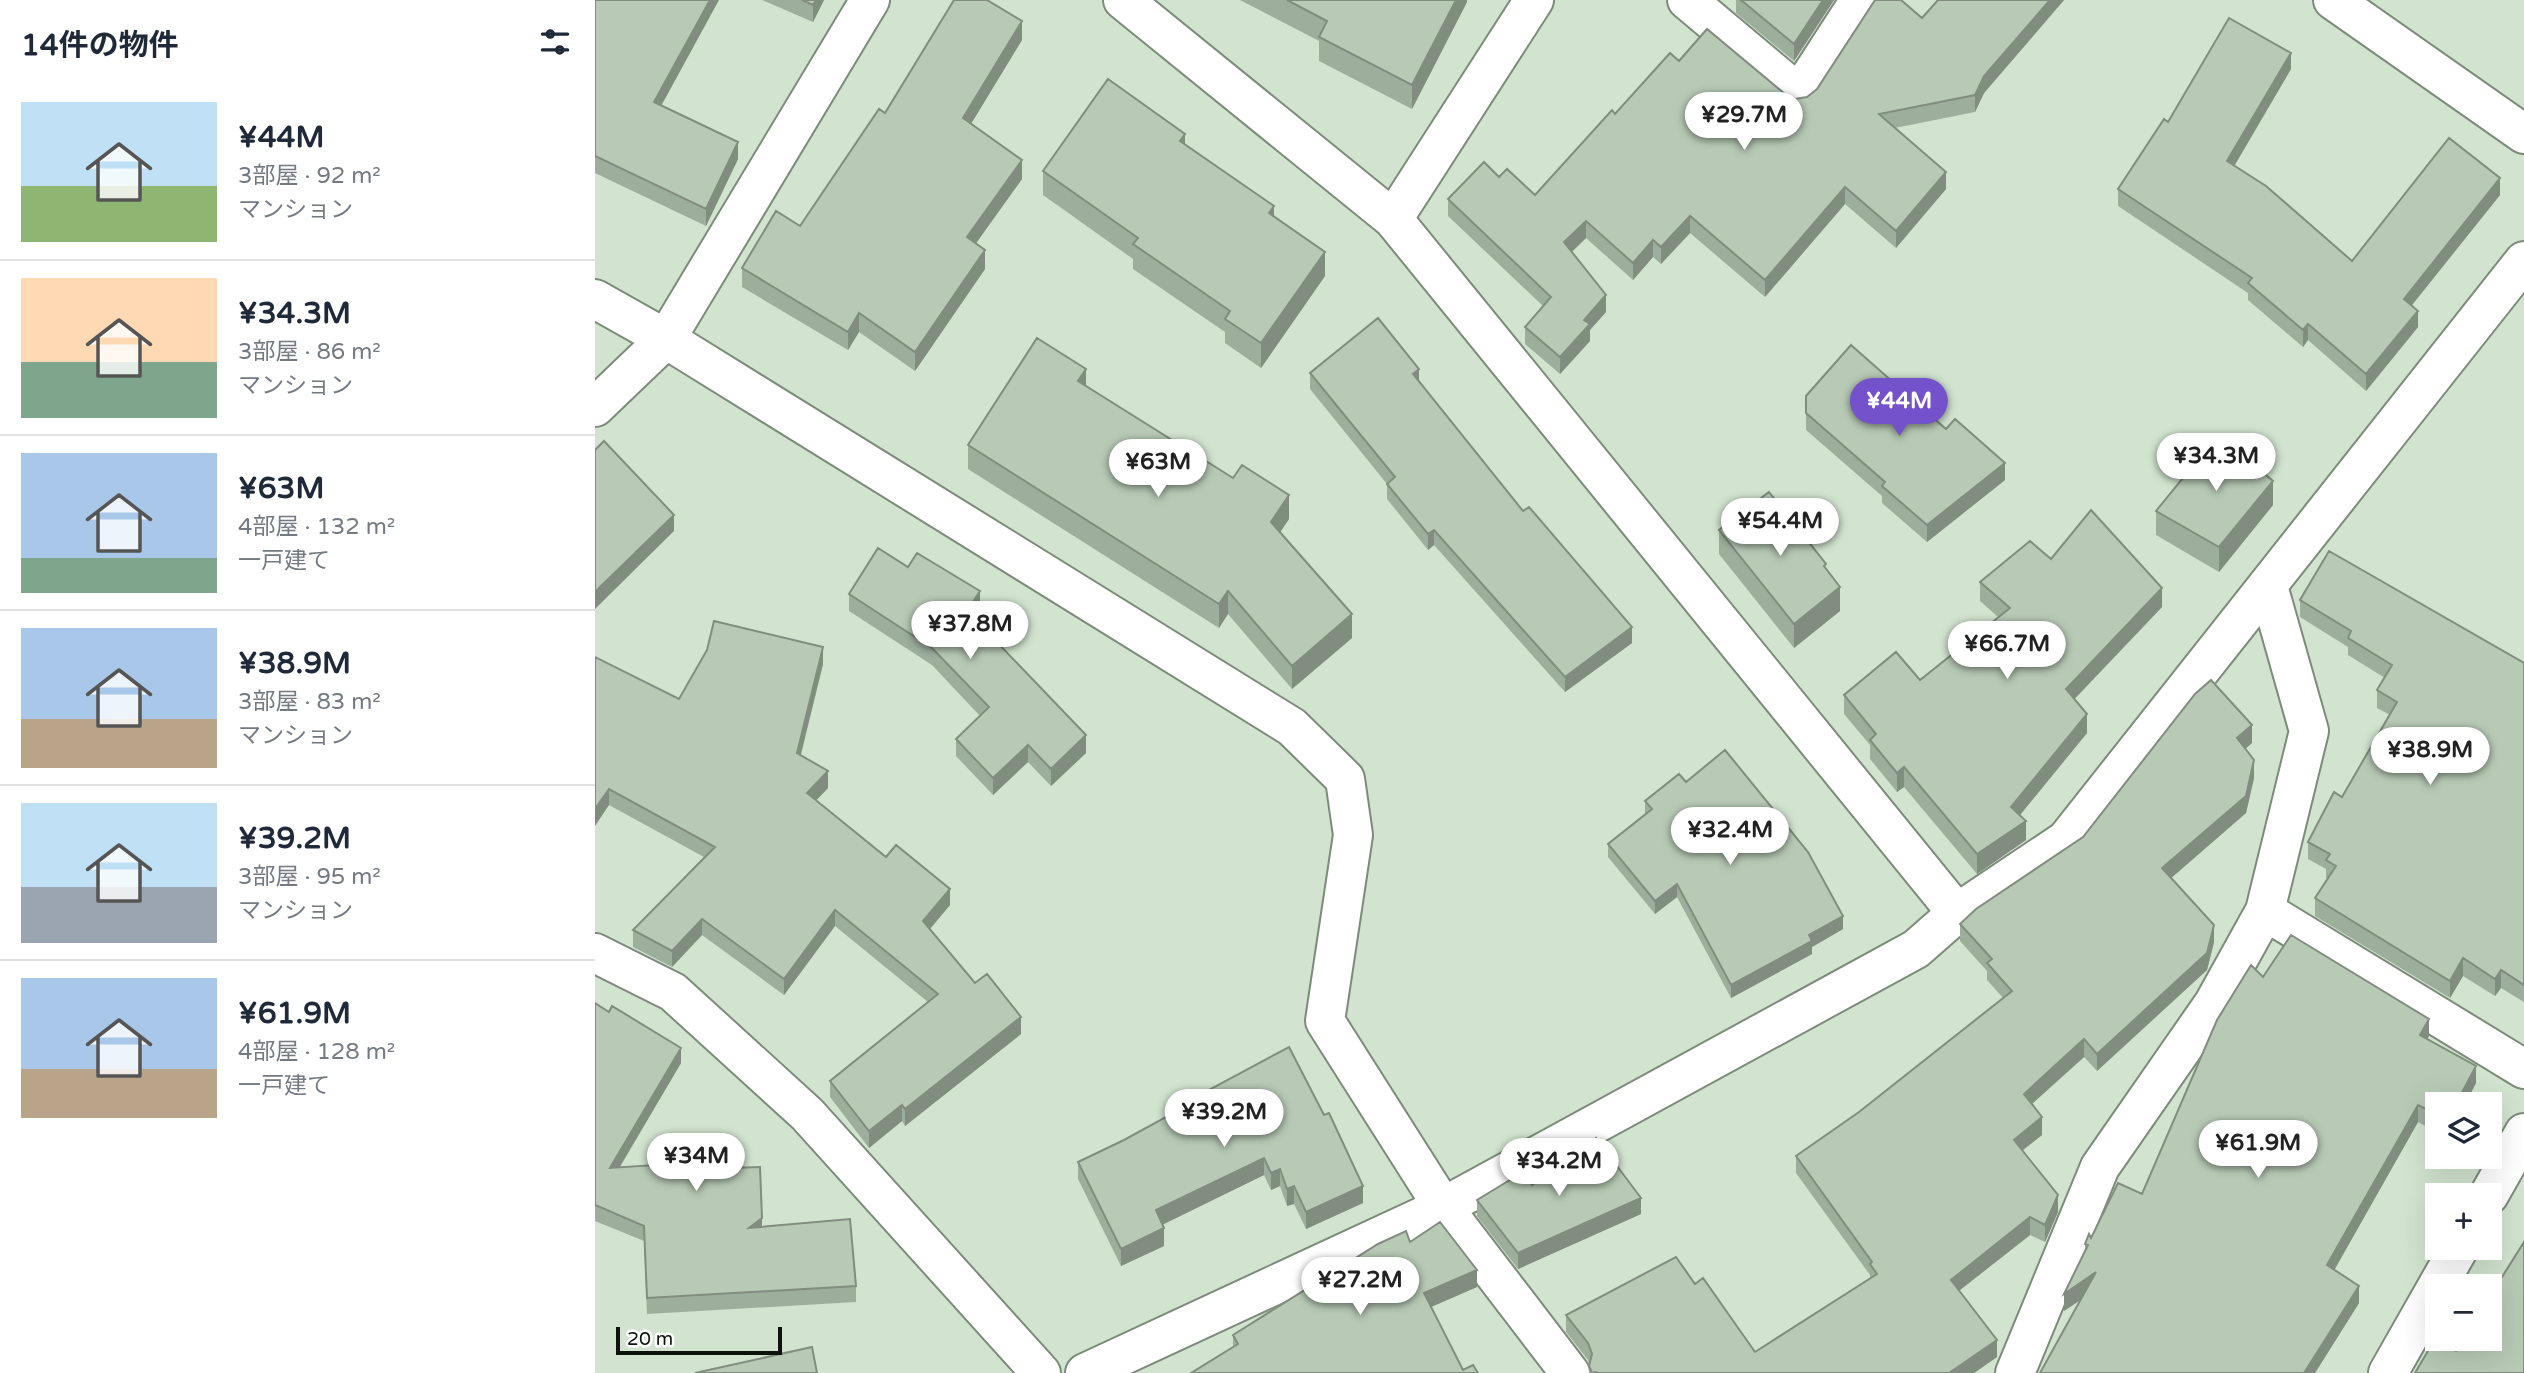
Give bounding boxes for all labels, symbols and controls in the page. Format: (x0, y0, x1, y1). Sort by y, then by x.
icon: filters (536, 23, 574, 61)
text: 14件の物件 (21, 27, 179, 64)
pin: ¥29.7M (1687, 92, 1801, 152)
text: ¥29.7M (1701, 101, 1787, 129)
text: ¥44M (238, 119, 324, 156)
icon: home (77, 130, 161, 214)
text: 3部屋 · 92 m² (238, 162, 381, 190)
text: マンション (238, 196, 353, 224)
text: ¥34.3M (238, 295, 351, 332)
icon: home (77, 306, 161, 390)
text: 3部屋 · 86 m² (238, 338, 381, 366)
text: マンション (238, 372, 353, 400)
pin: ¥44M (1858, 378, 1940, 438)
text: ¥44M (1866, 387, 1932, 415)
pin: ¥34.3M (2159, 434, 2273, 493)
pin: ¥63M (1117, 440, 1199, 499)
text: ¥34.3M (2173, 442, 2259, 470)
text: ¥63M (1125, 448, 1191, 476)
text: ¥63M (238, 470, 324, 507)
icon: home (77, 481, 161, 565)
pin: ¥54.4M (1723, 498, 1837, 558)
text: ¥54.4M (1737, 507, 1823, 535)
text: 4部屋 · 132 m² (238, 513, 395, 541)
text: 一戸建て (238, 547, 330, 575)
pin: ¥37.8M (913, 602, 1027, 661)
text: ¥37.8M (927, 610, 1013, 638)
pin: ¥66.7M (1950, 622, 2064, 681)
text: ¥66.7M (1964, 630, 2050, 658)
text: ¥38.9M (238, 645, 351, 682)
icon: home (77, 656, 161, 740)
text: 3部屋 · 83 m² (238, 688, 381, 716)
text: マンション (238, 722, 353, 750)
pin: ¥38.9M (2373, 728, 2487, 787)
text: ¥38.9M (2387, 736, 2473, 764)
pin: ¥32.4M (1673, 808, 1787, 867)
text: ¥32.4M (1687, 816, 1773, 844)
text: ¥39.2M (238, 820, 351, 857)
icon: home (77, 831, 161, 915)
text: 3部屋 · 95 m² (238, 863, 381, 891)
text: マンション (238, 897, 353, 925)
text: ¥61.9M (238, 995, 351, 1032)
icon: home (77, 1006, 161, 1090)
text: 4部屋 · 128 m² (238, 1038, 395, 1066)
text: 一戸建て (238, 1072, 330, 1100)
pin: ¥39.2M (1167, 1090, 1281, 1149)
map controls (2425, 1092, 2502, 1351)
button: layers (2425, 1092, 2502, 1169)
text: ¥39.2M (1181, 1098, 1267, 1126)
pin: ¥61.9M (2201, 1120, 2315, 1180)
text: ¥61.9M (2215, 1129, 2301, 1157)
pin: ¥34M (655, 1134, 737, 1193)
pin: ¥34.2M (1502, 1138, 1616, 1198)
text: ¥34M (663, 1142, 729, 1170)
text: ¥34.2M (1516, 1147, 1602, 1175)
button: + (2425, 1183, 2502, 1260)
pin: ¥27.2M (1303, 1258, 1417, 1317)
text: ¥27.2M (1317, 1266, 1403, 1294)
button: − (2425, 1274, 2502, 1351)
scale bar (616, 1324, 782, 1356)
text: 20 m (627, 1328, 673, 1350)

